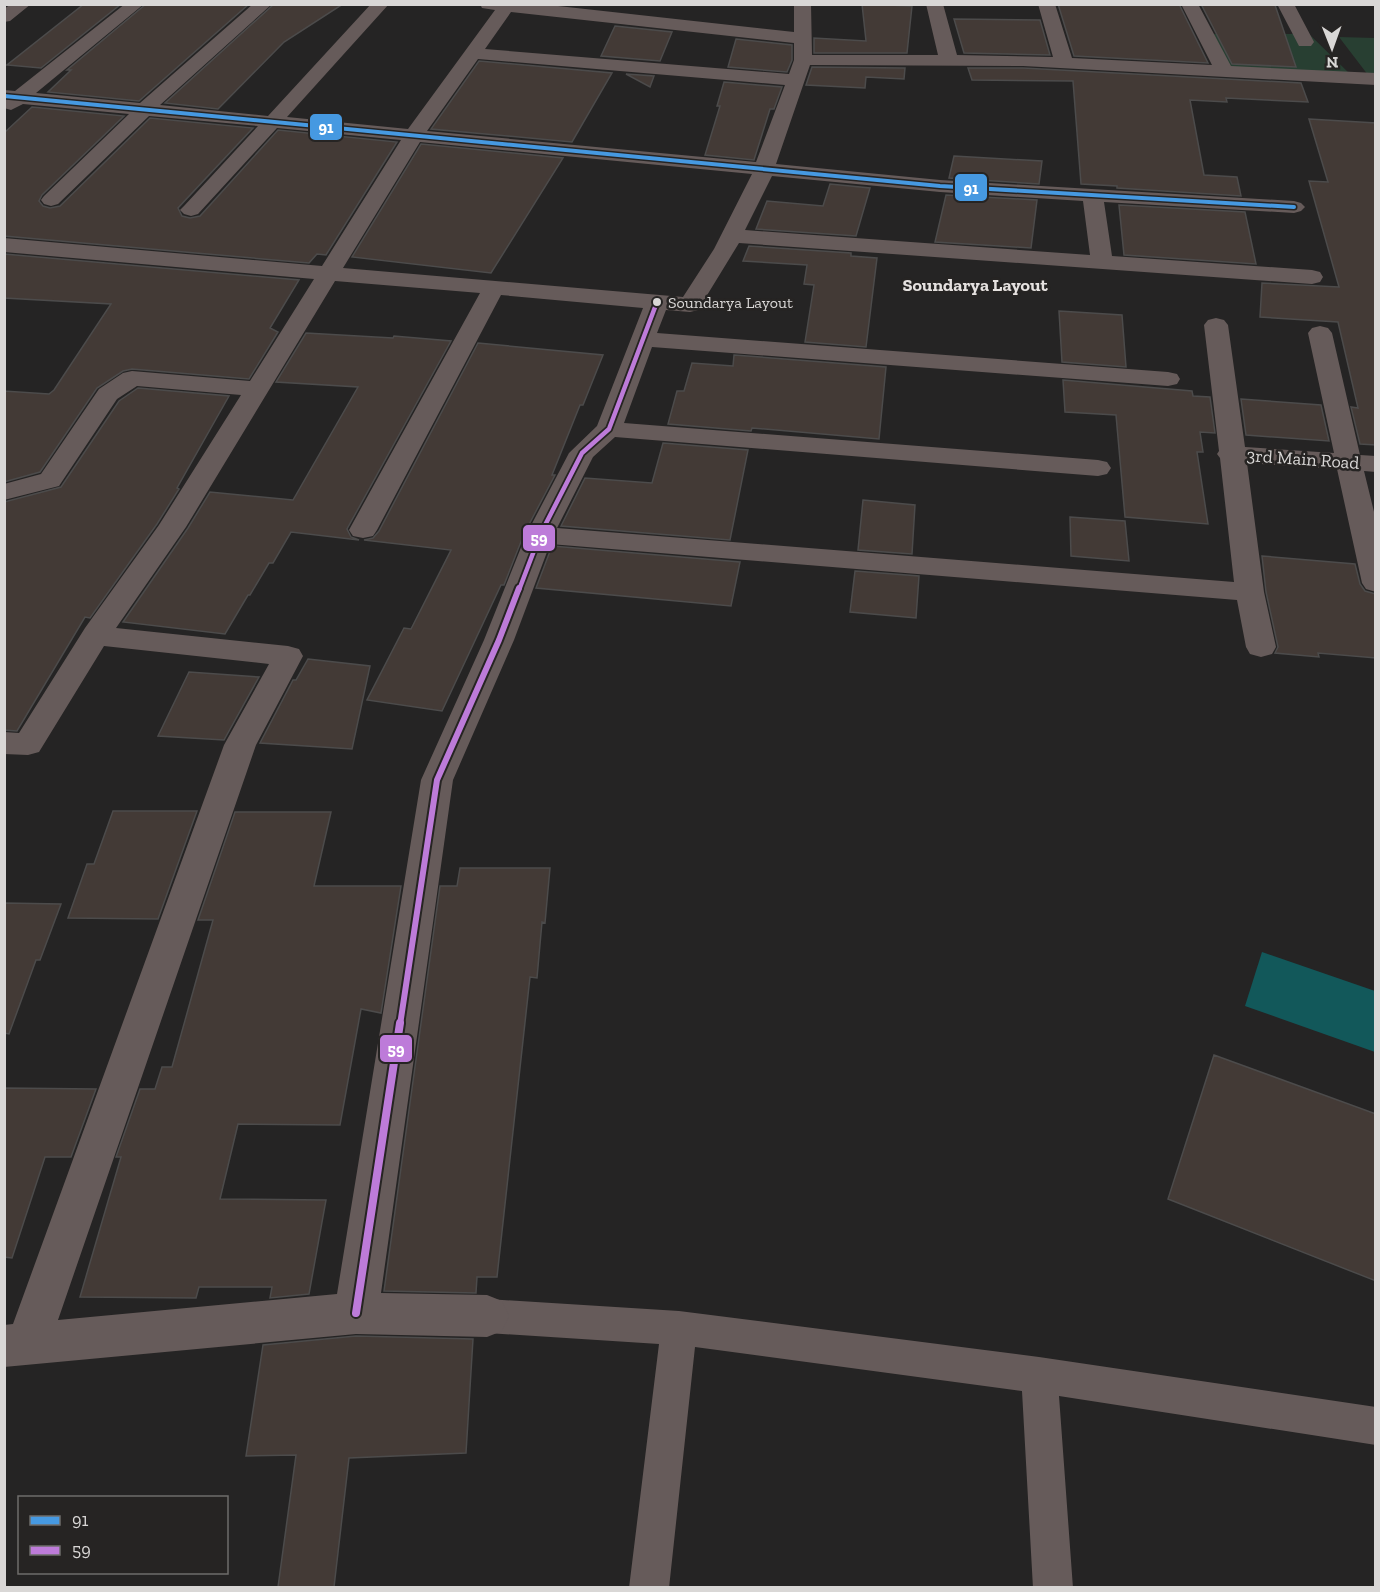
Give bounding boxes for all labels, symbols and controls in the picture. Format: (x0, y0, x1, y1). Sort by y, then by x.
north arrow (1302, 18, 1362, 78)
text: N (1326, 53, 1339, 72)
line badge: 91 (309, 113, 343, 141)
text: 91 (318, 118, 334, 137)
line badge: 91 (954, 173, 988, 202)
text: 91 (963, 179, 979, 198)
district label: Soundarya Layout (902, 274, 1048, 296)
place label: Soundarya Layout (668, 293, 793, 312)
marker: Soundarya Layout (651, 296, 663, 308)
street label: 3rd Main Road (1246, 444, 1360, 474)
line badge: 59 (522, 524, 556, 552)
text: 59 (531, 529, 548, 548)
line badge: 59 (379, 1034, 413, 1063)
text: 59 (388, 1040, 405, 1059)
legend (18, 1496, 228, 1574)
text: 91 (72, 1509, 89, 1531)
text: 59 (72, 1539, 91, 1561)

